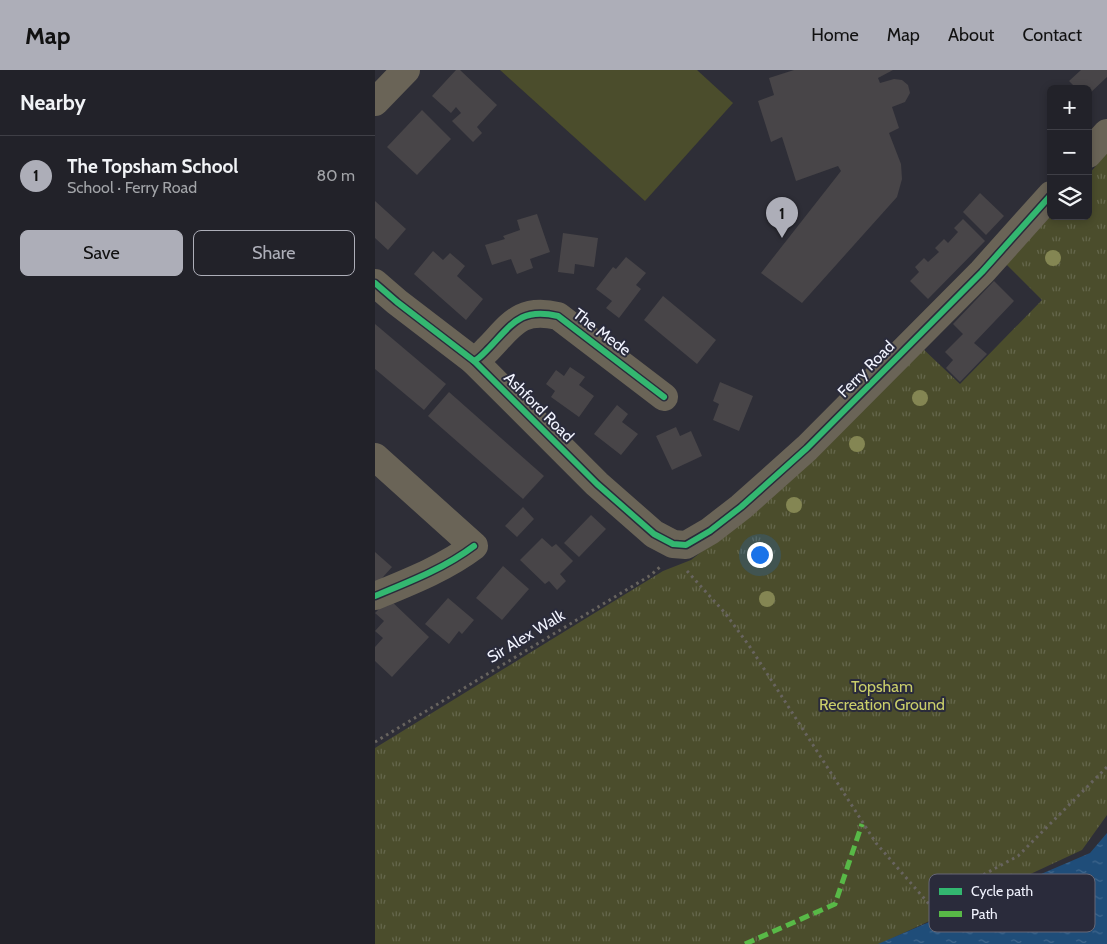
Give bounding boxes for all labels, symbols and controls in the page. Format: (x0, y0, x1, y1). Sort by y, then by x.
text: Map (25, 21, 71, 50)
text: Home (811, 24, 859, 46)
text: Map (887, 24, 920, 46)
text: About (948, 24, 994, 46)
text: Contact (1022, 24, 1082, 46)
map controls (1047, 85, 1092, 220)
button: + (1047, 85, 1092, 130)
text: Nearby (20, 90, 86, 115)
button: − (1047, 130, 1092, 175)
text: The Topsham School (67, 155, 238, 178)
text: 1 (33, 166, 39, 185)
text: 80 m (317, 166, 355, 185)
button: layers (1047, 175, 1092, 220)
text: School · Ferry Road (67, 178, 197, 197)
pin: 1 (766, 197, 798, 238)
button: Save (20, 230, 183, 276)
button: Share (193, 230, 355, 276)
street label: The Mede (570, 304, 634, 360)
street label: Ferry Road (834, 337, 898, 401)
street label: Ashford Road (500, 368, 578, 446)
your location (747, 542, 773, 568)
street label: Sir Alex Walk (484, 605, 569, 667)
park label: Topsham Recreation Ground (819, 677, 945, 714)
legend (929, 874, 1095, 932)
text: Cycle path (971, 882, 1033, 900)
text: Path (971, 905, 998, 923)

